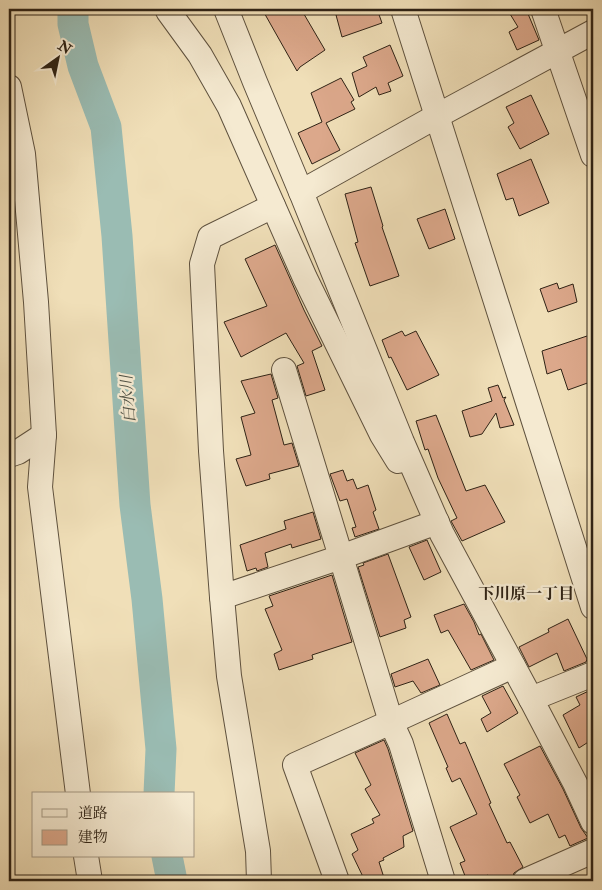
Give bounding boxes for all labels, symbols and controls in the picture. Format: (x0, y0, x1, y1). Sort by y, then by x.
north arrow (32, 32, 82, 82)
text: N (54, 36, 75, 58)
water label: 白水川 (116, 372, 140, 424)
district label: 下川原一丁目 (478, 584, 574, 604)
legend (32, 792, 195, 858)
text: 道路 (78, 804, 108, 823)
text: 建物 (78, 828, 108, 847)

